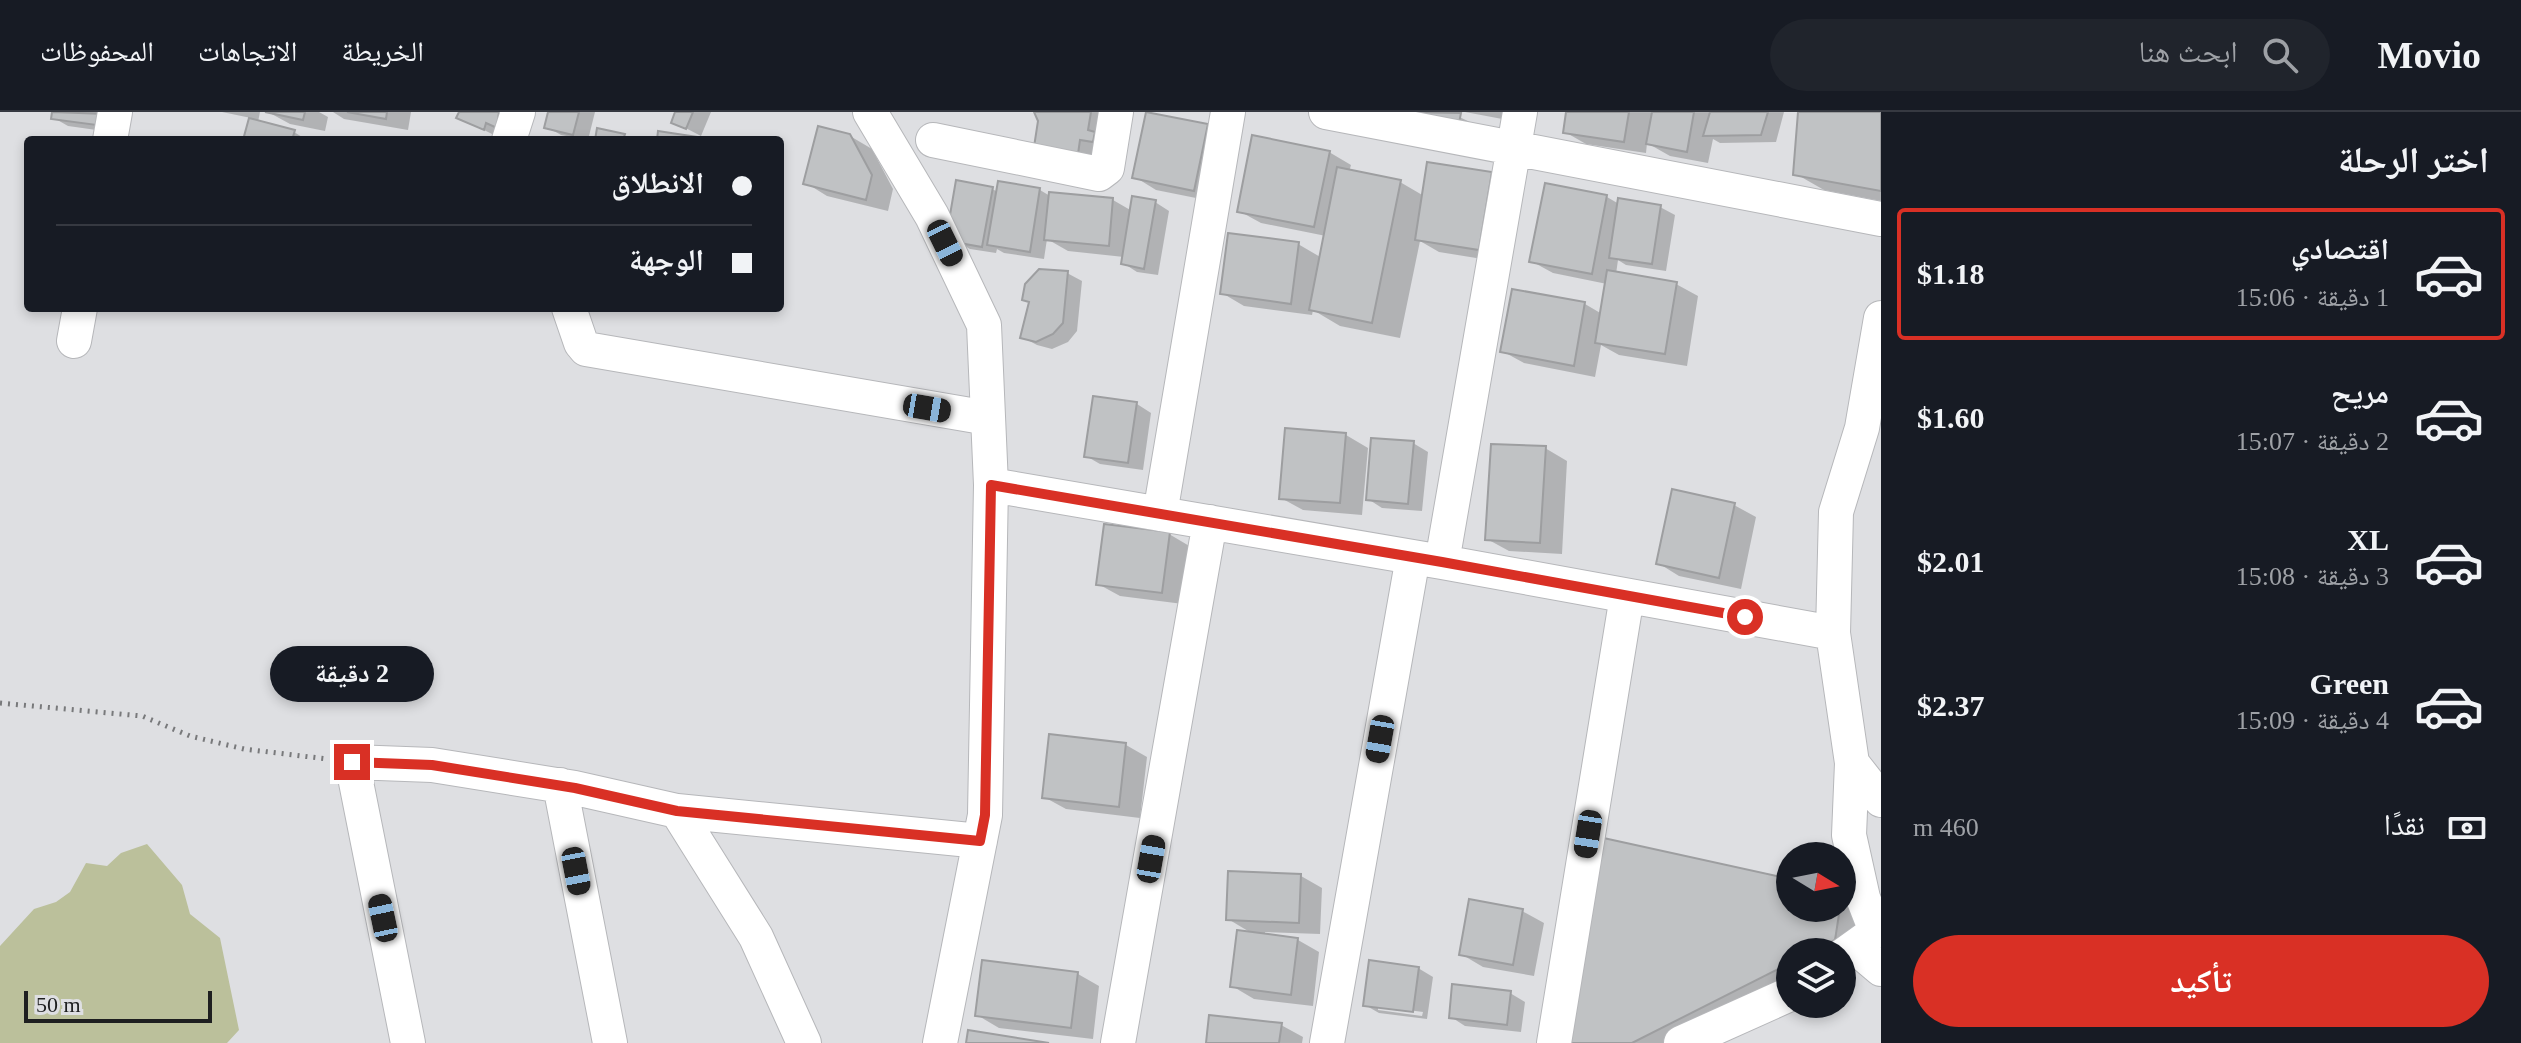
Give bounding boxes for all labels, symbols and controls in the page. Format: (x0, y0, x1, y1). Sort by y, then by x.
search box (1770, 19, 2330, 91)
icon: search (2258, 33, 2302, 77)
text: Movio (2378, 34, 2481, 76)
text: ابحث هنا (2139, 35, 2238, 68)
text: المحفوظات (40, 36, 154, 67)
text: الاتجاهات (198, 36, 297, 67)
text: الخريطة (341, 36, 424, 67)
text: اختر الرحلة (2338, 140, 2489, 180)
text: الانطلاق (611, 166, 704, 199)
car (924, 216, 966, 270)
text: اقتصادي (2291, 232, 2389, 265)
icon: car (2413, 238, 2485, 310)
text: الوجهة (629, 243, 704, 276)
text: $1.18 (1917, 257, 1985, 290)
text: 1 دقيقة · 15:06 (2236, 283, 2389, 312)
text: مريح (2331, 376, 2389, 409)
icon: car (2413, 382, 2485, 454)
car (901, 392, 953, 424)
text: $1.60 (1917, 401, 1985, 434)
text: 2 دقيقة · 15:07 (2236, 427, 2389, 456)
text: XL (2347, 523, 2389, 556)
icon: car (2413, 526, 2485, 598)
text: $2.01 (1917, 545, 1985, 578)
text: 3 دقيقة · 15:08 (2236, 562, 2389, 591)
route start (1727, 599, 1763, 635)
callout: 2 دقيقة (270, 646, 434, 702)
text: 2 دقيقة (315, 659, 389, 688)
text: Green (2310, 667, 2389, 700)
icon: car (2413, 670, 2485, 742)
text: $2.37 (1917, 689, 1985, 722)
text: 4 دقيقة · 15:09 (2236, 706, 2389, 735)
car (1364, 713, 1396, 765)
route end (334, 744, 370, 780)
icon: cash (2445, 806, 2489, 850)
car (1572, 808, 1604, 860)
text: نقدًا (2384, 808, 2425, 841)
text: 460 m (1913, 813, 1979, 842)
car (1135, 833, 1167, 885)
north arrow (1776, 842, 1856, 922)
map controls (1776, 842, 1856, 1018)
car (560, 845, 592, 897)
car (366, 892, 400, 944)
button: تأكيد (1913, 935, 2489, 1027)
button: layers (1776, 938, 1856, 1018)
scale bar (24, 987, 212, 1023)
text: 50 m (36, 992, 81, 1017)

